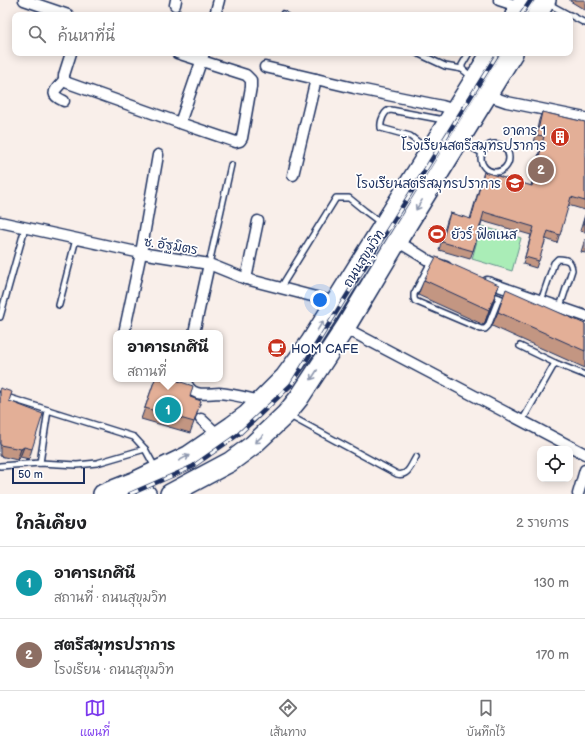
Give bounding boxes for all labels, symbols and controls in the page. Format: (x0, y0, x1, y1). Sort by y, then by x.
search box (12, 12, 573, 56)
icon: search (26, 23, 48, 45)
text: ค้นหาที่นี่ (58, 27, 115, 46)
place label: อาคาร 1 โรงเรียนสตรีสมุทรปราการ (401, 123, 546, 155)
building icon: อาคาร 1 โรงเรียนสตรีสมุทรปราการ (549, 126, 571, 148)
pin: 2 (528, 155, 554, 185)
school or university icon: โรงเรียนสตรีสมุทรปราการ (504, 172, 526, 194)
place label: โรงเรียนสตรีสมุทรปราการ (356, 174, 501, 193)
one-way arrow (415, 199, 423, 210)
sports icon: ยัวร์ ฟิตเนส (426, 223, 448, 245)
place label: ยัวร์ ฟิตเนส (451, 225, 518, 243)
street label: ถนนสุขุมวิท (340, 227, 389, 291)
street label: ซ. อัฐมิตร (143, 234, 199, 258)
your location (310, 290, 330, 310)
one-way arrow (317, 320, 325, 332)
popup (113, 330, 223, 382)
cafe icon: HOM CAFE (266, 337, 288, 359)
text: อาคารเกศินี (127, 338, 209, 357)
place label: HOM CAFE (291, 341, 359, 357)
text: สถานที่ (127, 364, 167, 380)
one-way arrow (309, 369, 317, 381)
pin: 1 (155, 395, 181, 425)
one-way arrow (254, 434, 264, 444)
map controls (537, 446, 573, 482)
button: locate (537, 446, 573, 482)
one-way arrow (178, 454, 190, 461)
scale bar (12, 466, 85, 485)
text: 50 m (18, 468, 43, 481)
text: ใกล้เคียง (16, 514, 87, 534)
text: 2 รายการ (516, 515, 569, 531)
text: อาคารเกศินี (54, 564, 135, 583)
text: 1 (26, 575, 32, 591)
text: 130 m (534, 575, 569, 591)
text: สถานที่ · ถนนสุขุมวิท (54, 590, 167, 606)
text: สตรีสมุทรปราการ (54, 636, 176, 655)
text: 2 (25, 647, 33, 663)
text: 170 m (536, 647, 569, 663)
text: โรงเรียน · ถนนสุขุมวิท (54, 662, 174, 678)
tab: แผนที่ (80, 697, 110, 740)
tab: เส้นทาง (270, 697, 306, 740)
tab: บันทึกไว้ (466, 697, 505, 740)

